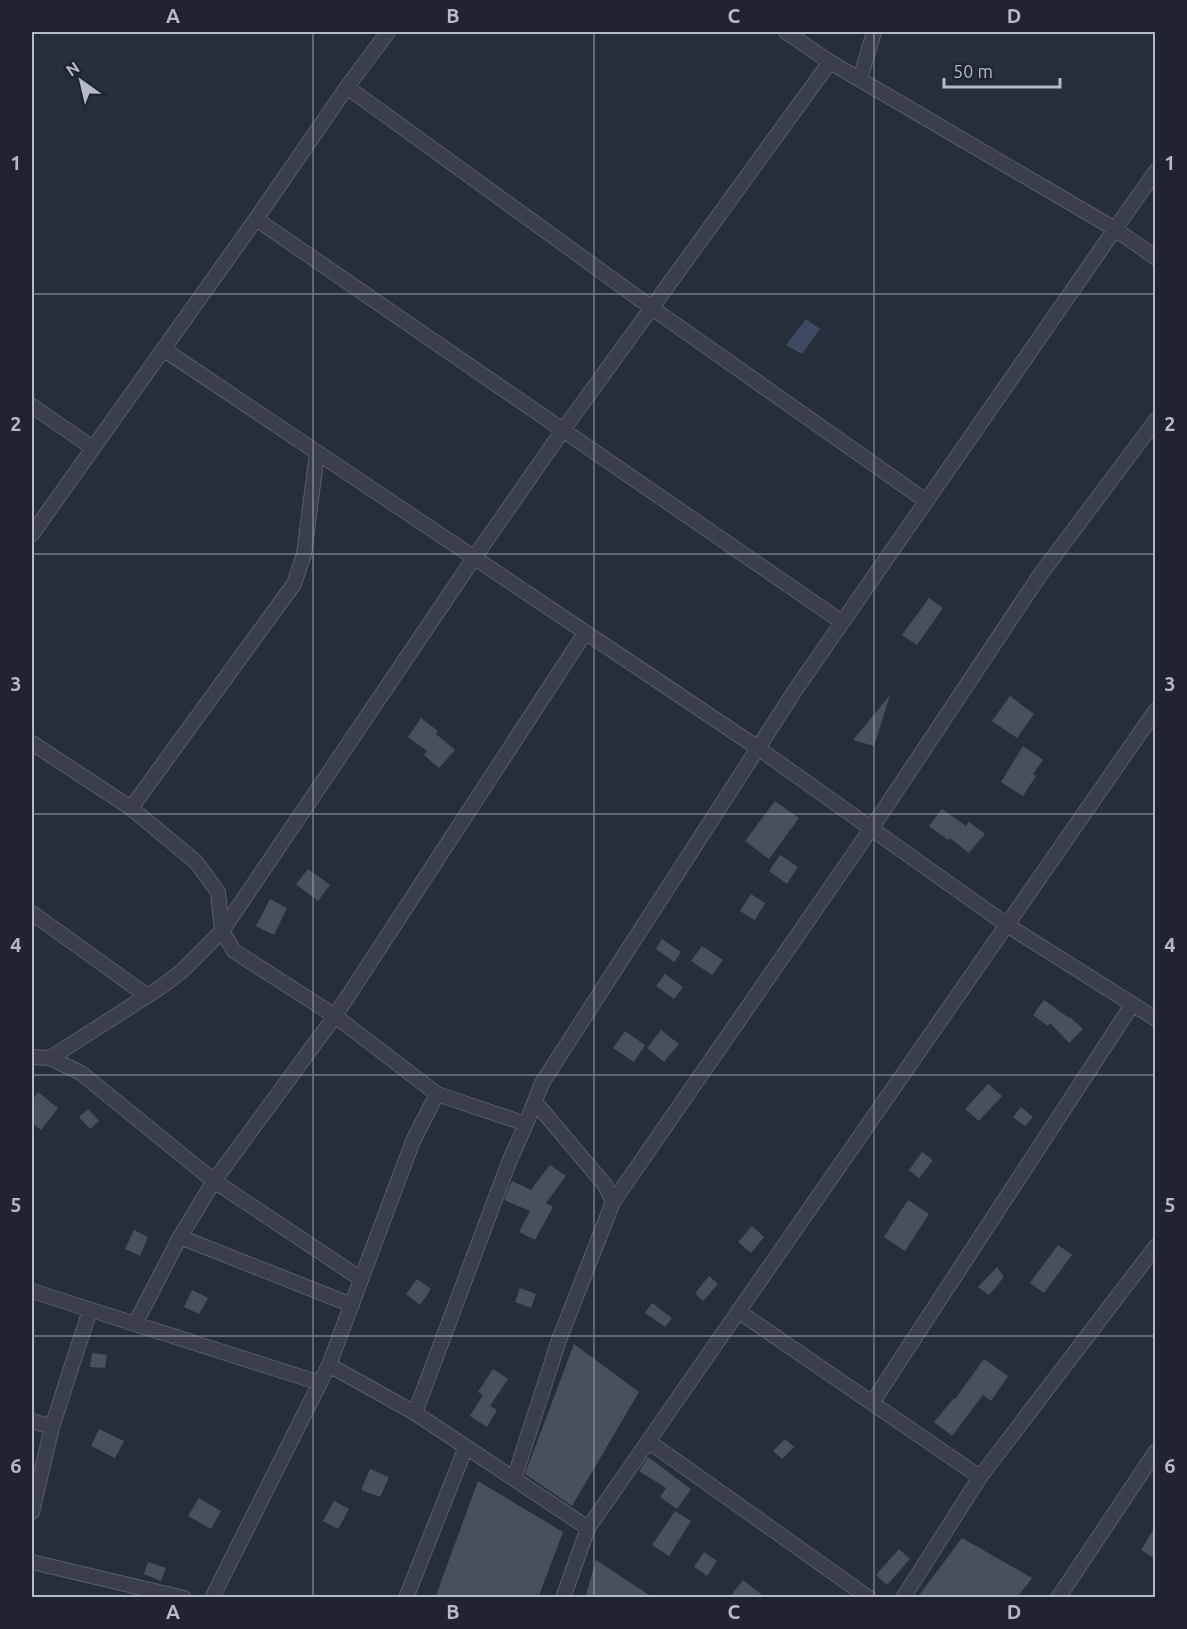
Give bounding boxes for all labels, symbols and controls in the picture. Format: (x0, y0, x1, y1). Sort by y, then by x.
text: A (166, 4, 180, 27)
text: B (446, 4, 460, 27)
text: C (728, 4, 741, 27)
text: D (1007, 4, 1021, 27)
north arrow (51, 51, 111, 111)
scale bar (944, 51, 1060, 89)
text: N (63, 58, 83, 79)
text: 50 m (953, 61, 993, 81)
text: 1 (10, 151, 22, 174)
text: 1 (1164, 151, 1176, 174)
text: 2 (10, 412, 22, 435)
text: 2 (1164, 412, 1176, 435)
text: 3 (10, 672, 22, 695)
text: 3 (1164, 672, 1176, 695)
text: 4 (10, 933, 22, 956)
text: 4 (1164, 933, 1176, 956)
text: 5 (10, 1193, 22, 1216)
text: 5 (1164, 1193, 1176, 1216)
text: 6 (10, 1454, 22, 1477)
text: 6 (1164, 1454, 1176, 1477)
text: A (166, 1600, 180, 1623)
text: B (446, 1600, 460, 1623)
text: C (728, 1600, 741, 1623)
text: D (1007, 1600, 1021, 1623)

